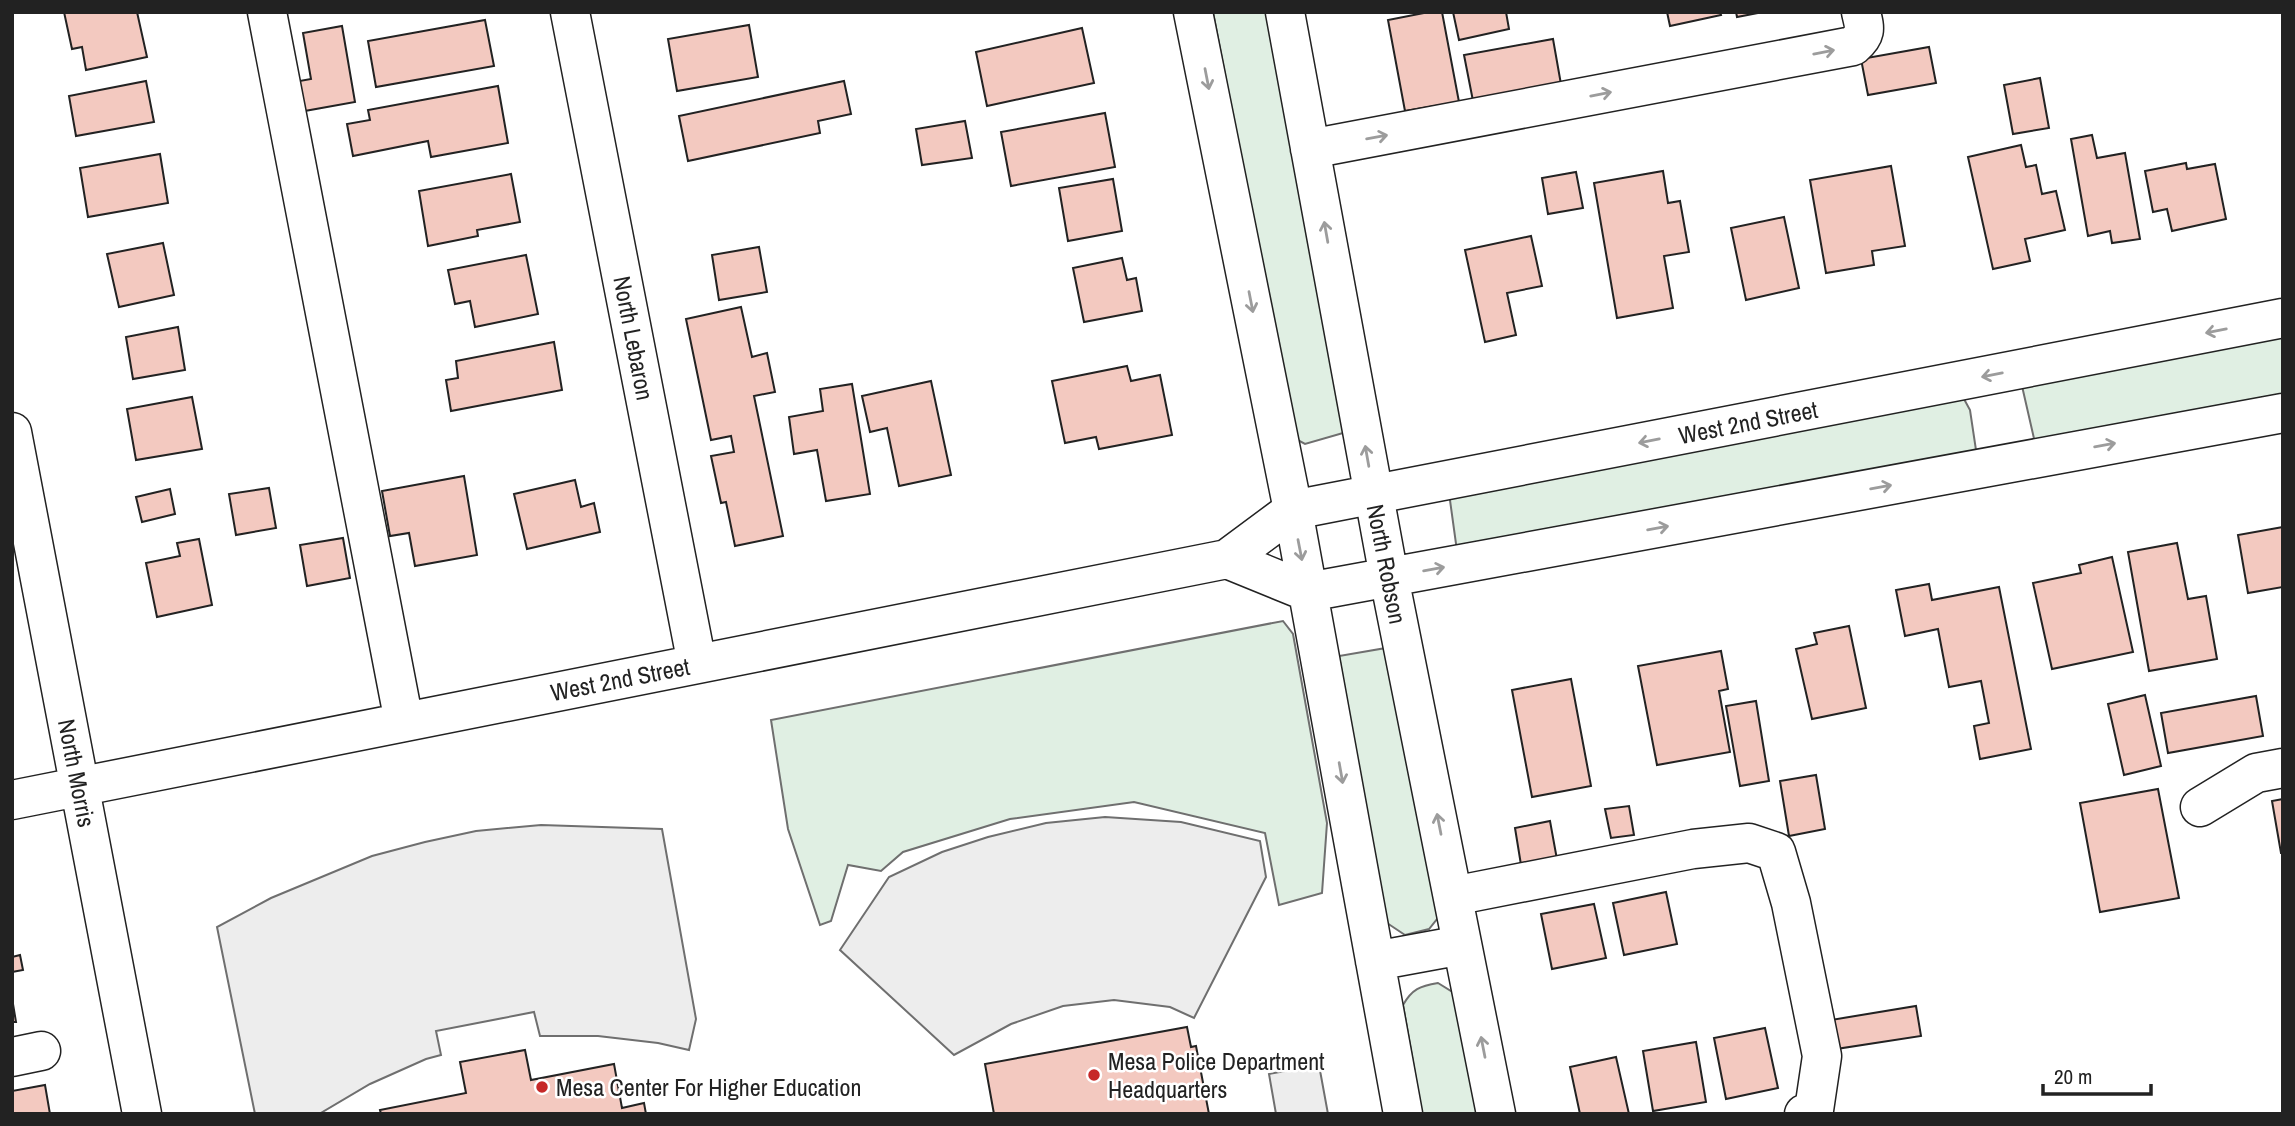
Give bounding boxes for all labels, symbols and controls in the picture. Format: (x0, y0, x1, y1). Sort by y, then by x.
one-way arrow (1812, 45, 1835, 58)
one-way arrow (1200, 67, 1214, 90)
one-way arrow (1589, 87, 1612, 101)
one-way arrow (1365, 129, 1388, 143)
one-way arrow (1318, 221, 1332, 244)
street label: North Lebaron (606, 273, 662, 403)
one-way arrow (1245, 290, 1259, 313)
one-way arrow (2205, 325, 2228, 339)
one-way arrow (1981, 368, 2004, 382)
street label: West 2nd Street (1676, 393, 1821, 451)
one-way arrow (1638, 435, 1661, 449)
one-way arrow (2093, 438, 2116, 452)
one-way arrow (1360, 445, 1373, 468)
one-way arrow (1869, 479, 1892, 493)
street label: North Robson (1360, 501, 1414, 627)
one-way arrow (1646, 521, 1668, 534)
one-way arrow (1294, 538, 1307, 560)
one-way arrow (1422, 562, 1445, 575)
street label: West 2nd Street (548, 650, 693, 708)
street label: North Morris (51, 716, 103, 830)
one-way arrow (1335, 761, 1348, 784)
one-way arrow (1431, 813, 1445, 836)
one-way arrow (1475, 1036, 1489, 1059)
place label: Mesa Police Department Headquarters (1108, 1045, 1325, 1105)
scale bar (2043, 1052, 2152, 1096)
text: 20 m (2054, 1062, 2092, 1091)
marker: Mesa Police Department Headquarters (1086, 1067, 1102, 1083)
place label: Mesa Center For Higher Education (556, 1071, 861, 1103)
marker: Mesa Center For Higher Education (534, 1079, 550, 1095)

